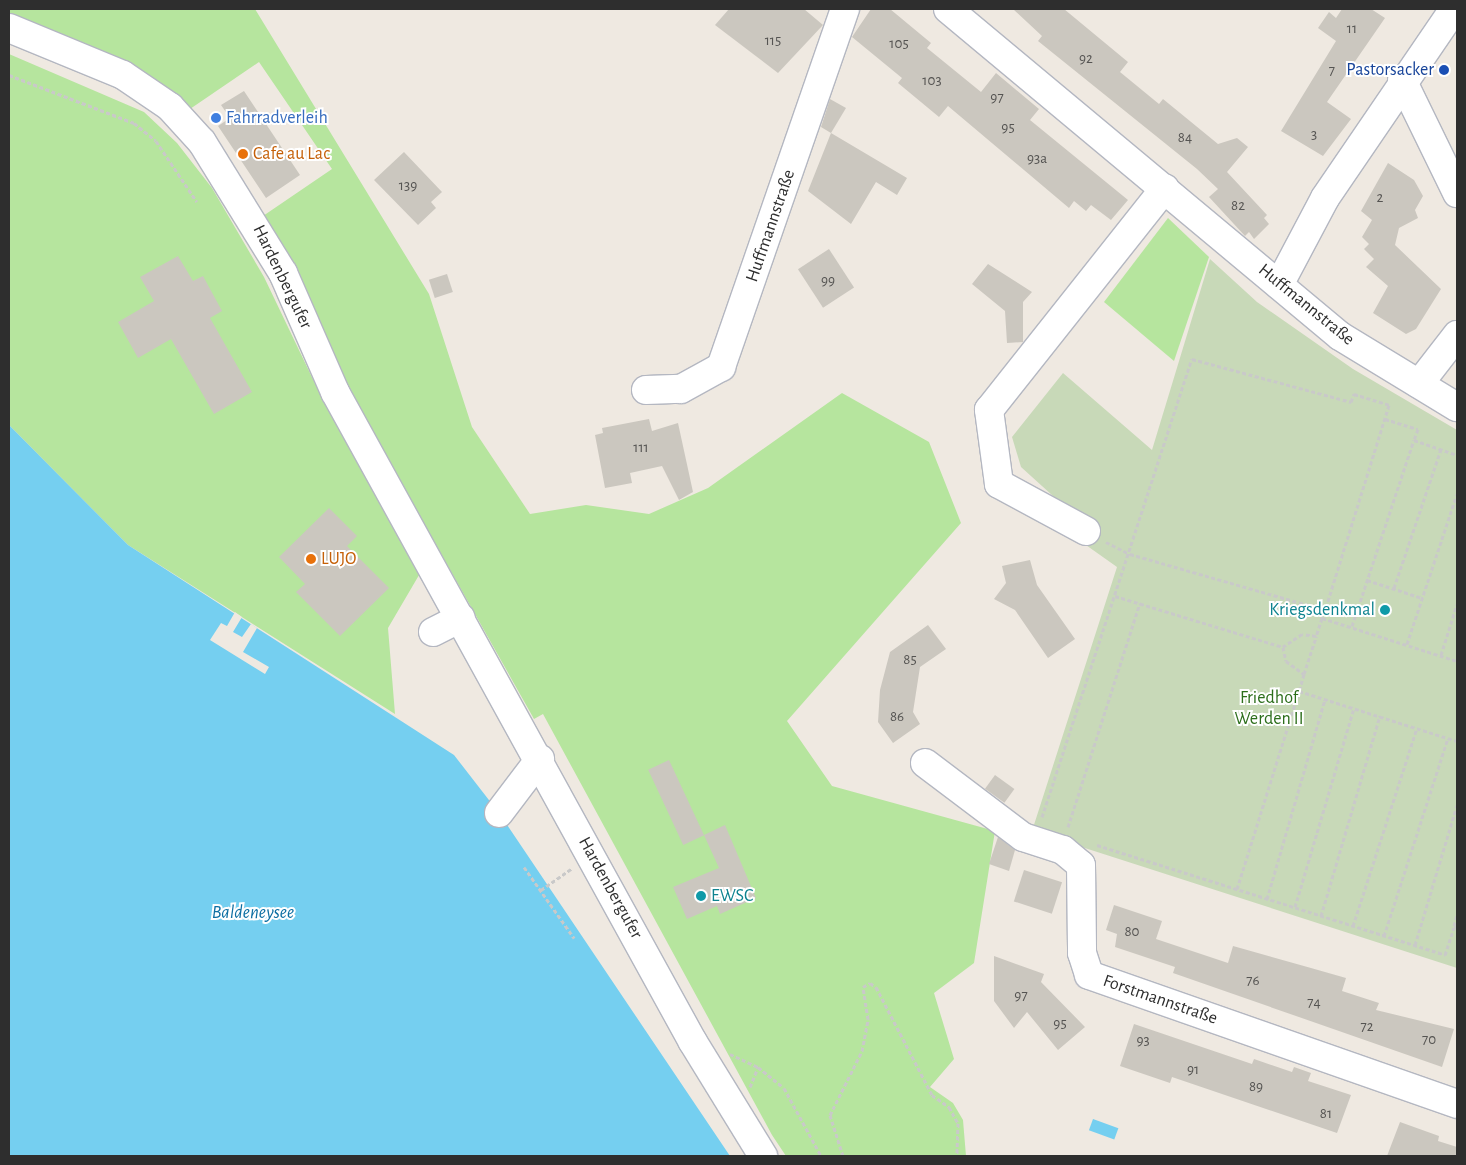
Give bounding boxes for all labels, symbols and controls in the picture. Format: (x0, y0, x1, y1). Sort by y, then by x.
house number: 11 (1347, 20, 1357, 38)
house number: 115 (765, 32, 781, 50)
house number: 105 (889, 35, 909, 53)
house number: 92 (1079, 50, 1093, 68)
place label: Pastorsacker (1346, 59, 1434, 81)
house number: 7 (1329, 62, 1335, 80)
marker: Pastorsacker (1438, 64, 1450, 76)
house number: 103 (922, 72, 942, 90)
house number: 97 (990, 89, 1004, 107)
place label: Fahrradverleih (226, 107, 328, 129)
marker: Fahrradverleih (210, 112, 222, 124)
house number: 95 (1001, 119, 1015, 137)
house number: 3 (1311, 126, 1317, 144)
house number: 84 (1178, 129, 1192, 147)
place label: Cafe au Lac (253, 143, 330, 165)
marker: Cafe au Lac (237, 148, 249, 160)
house number: 93a (1027, 150, 1047, 168)
street label: Huffmannstraße (742, 167, 800, 285)
house number: 139 (399, 177, 417, 195)
house number: 2 (1377, 189, 1383, 207)
house number: 82 (1231, 197, 1245, 215)
street label: Hardenbergufer (247, 221, 317, 333)
street label: Huffmannstraße (1254, 260, 1358, 350)
house number: 99 (821, 272, 835, 290)
house number: 111 (633, 439, 649, 457)
place label: LUJO (321, 548, 356, 570)
marker: LUJO (305, 553, 317, 565)
place label: Kriegsdenkmal (1269, 599, 1375, 621)
marker: Kriegsdenkmal (1379, 604, 1391, 616)
house number: 85 (903, 651, 917, 669)
park label: Friedhof Werden II (1235, 688, 1303, 731)
house number: 86 (890, 708, 904, 726)
street label: Hardenbergufer (573, 833, 647, 943)
place label: EWSC (711, 885, 753, 907)
marker: EWSC (695, 890, 707, 902)
water label: Baldeneysee (212, 902, 294, 924)
house number: 80 (1124, 923, 1140, 941)
street label: Forstmannstraße (1100, 970, 1220, 1030)
house number: 76 (1246, 972, 1260, 990)
house number: 97 (1014, 987, 1028, 1005)
house number: 74 (1307, 994, 1321, 1012)
house number: 95 (1053, 1015, 1067, 1033)
house number: 72 (1360, 1018, 1374, 1036)
house number: 70 (1422, 1031, 1436, 1049)
house number: 93 (1136, 1032, 1150, 1050)
house number: 91 (1187, 1061, 1199, 1079)
house number: 89 (1249, 1078, 1263, 1096)
house number: 81 (1320, 1105, 1332, 1123)

